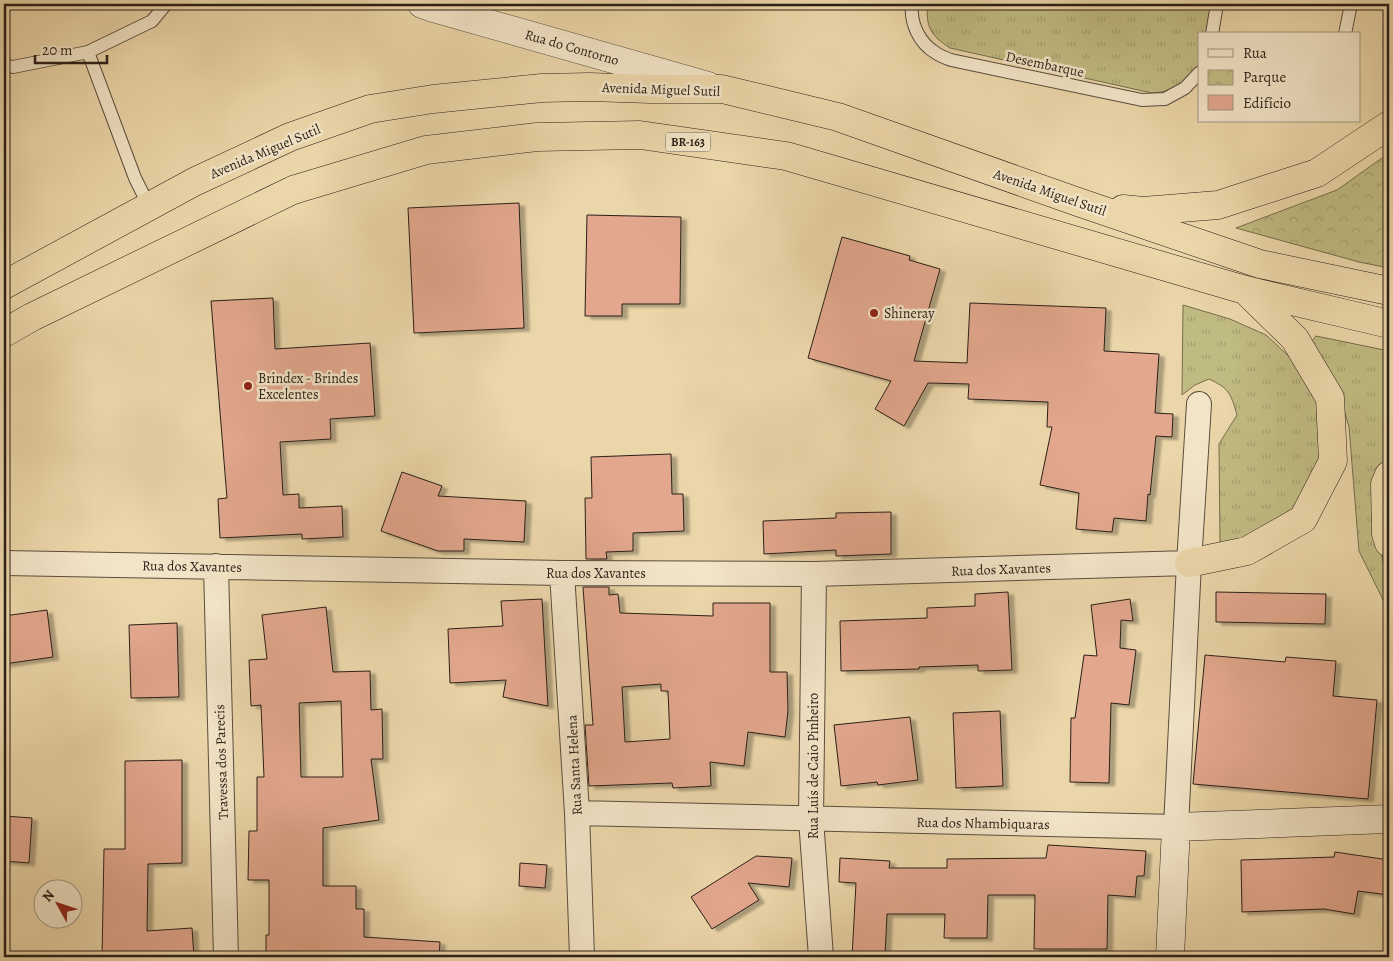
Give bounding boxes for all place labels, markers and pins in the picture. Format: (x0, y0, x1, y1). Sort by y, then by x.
place label: Shineray (884, 304, 935, 323)
marker: Shineray (868, 307, 880, 319)
place label: Brindex - Brindes Excelentes (258, 369, 358, 404)
marker: Brindex - Brindes Excelentes (242, 380, 254, 392)

